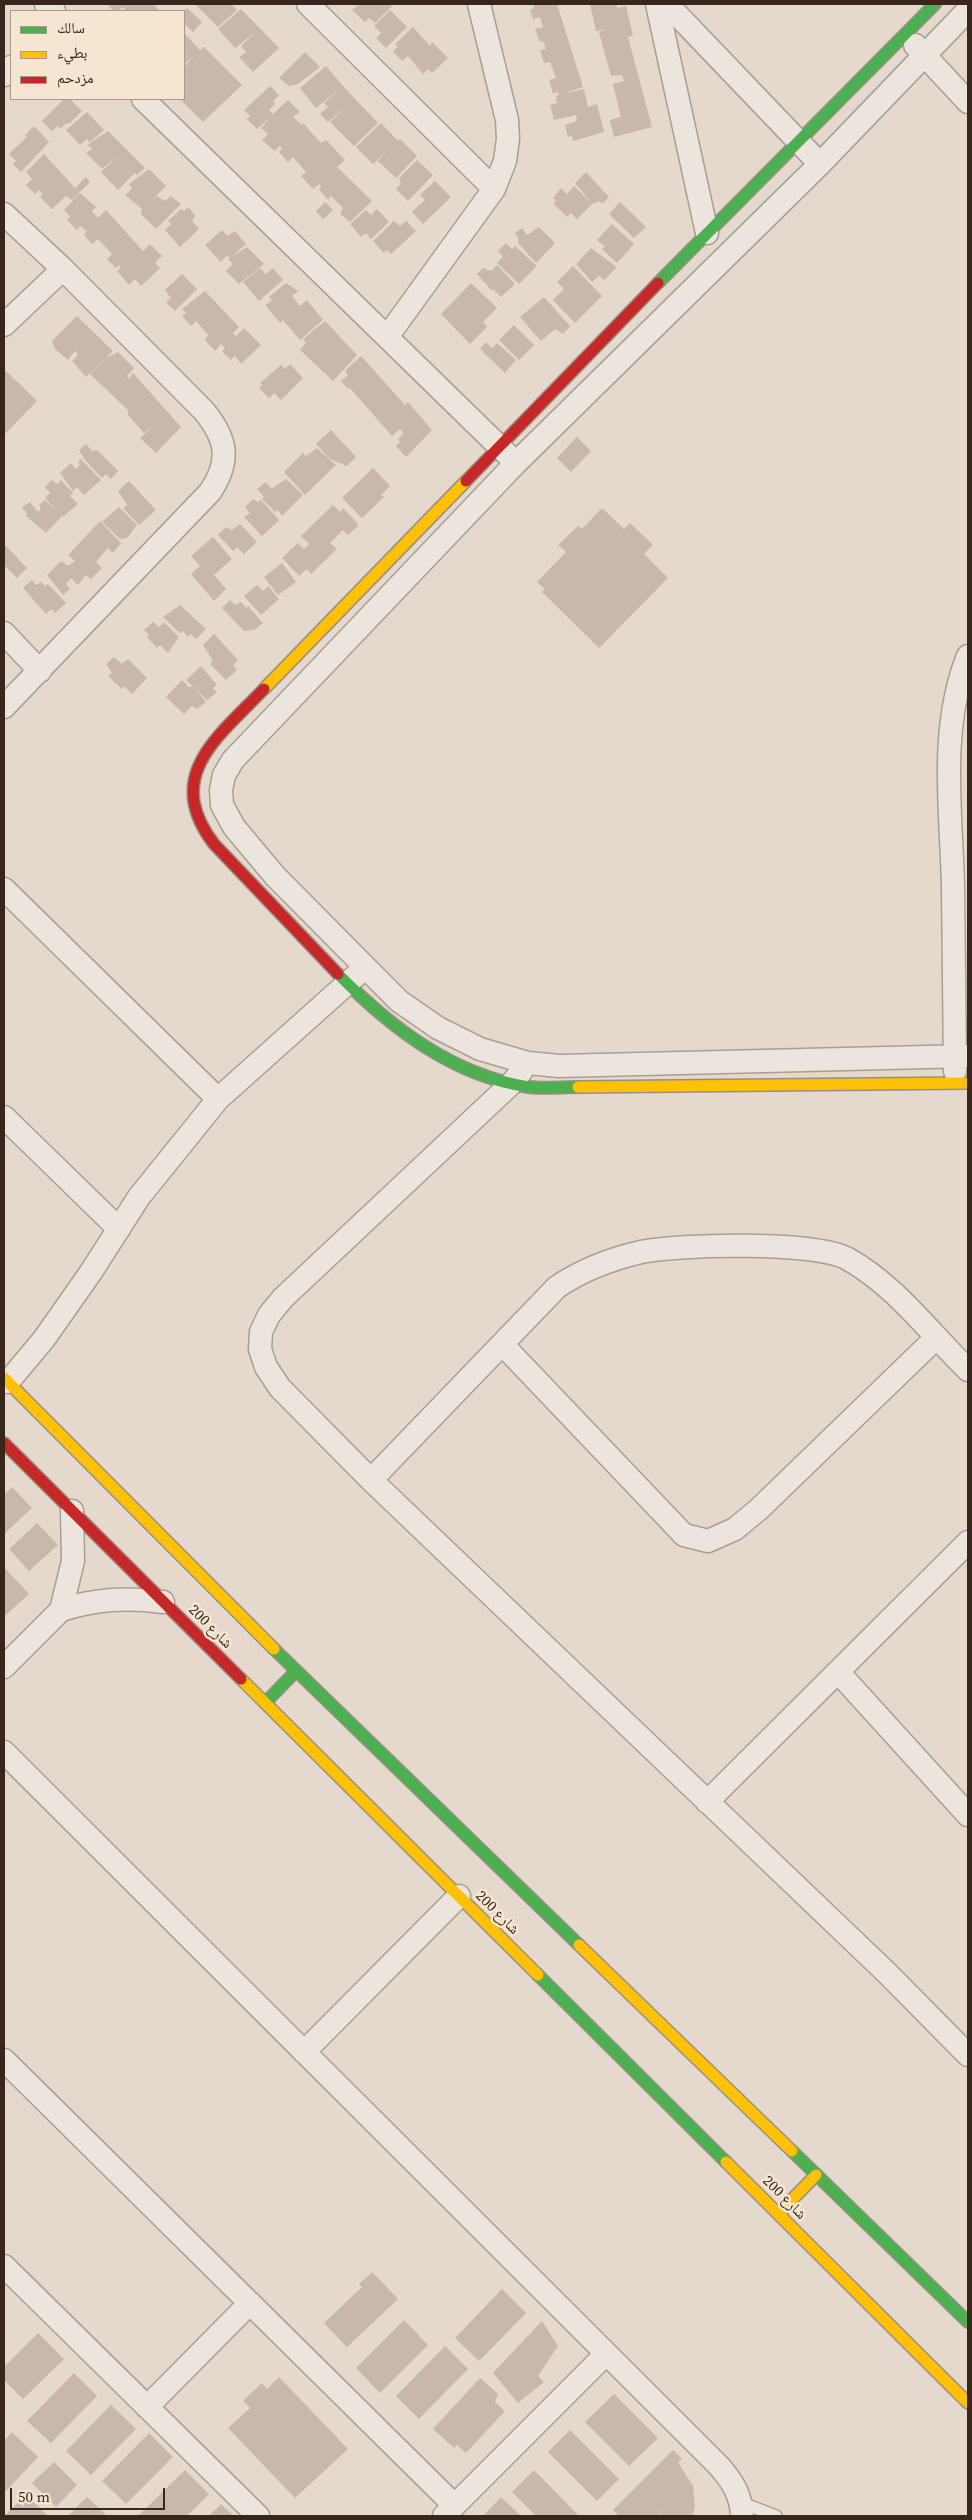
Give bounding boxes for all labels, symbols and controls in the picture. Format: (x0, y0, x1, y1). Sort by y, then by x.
legend (10, 10, 185, 100)
text: سالك (57, 17, 85, 38)
text: بطيء (57, 42, 87, 63)
text: مزدحم (57, 67, 94, 88)
street label: شارع 200 (184, 1601, 236, 1653)
street label: شارع 200 (471, 1887, 523, 1939)
street label: شارع 200 (758, 2172, 810, 2224)
scale bar (12, 2478, 168, 2510)
text: 50 m (18, 2486, 50, 2507)

